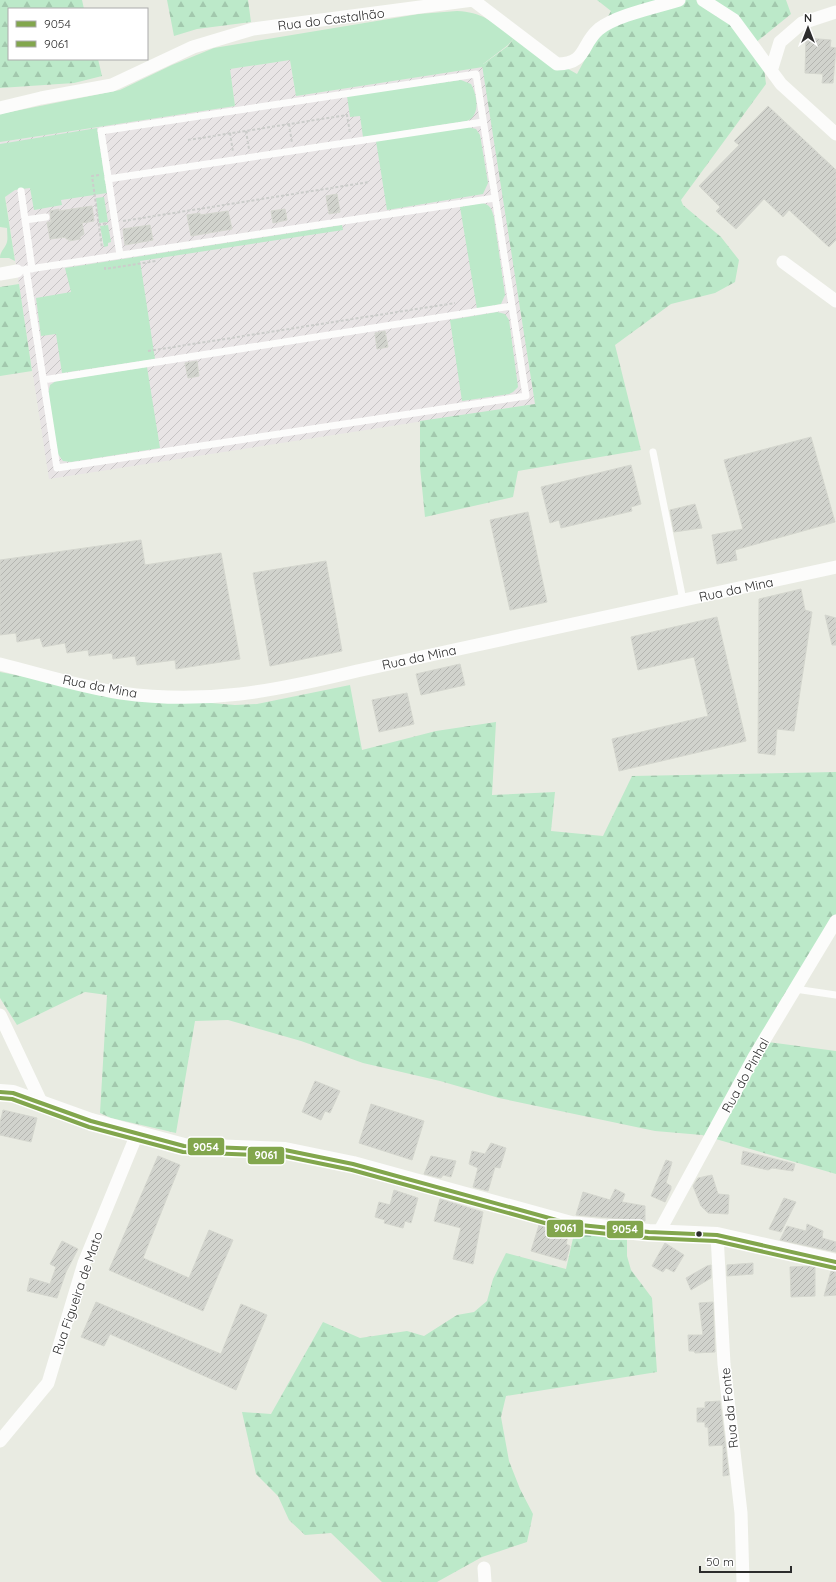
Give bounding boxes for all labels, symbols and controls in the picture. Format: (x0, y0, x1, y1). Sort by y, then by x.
street label: Rua do Castalhão (277, 4, 385, 33)
legend (8, 8, 148, 60)
north arrow (788, 8, 828, 48)
text: N (804, 11, 812, 25)
text: 9054 (44, 16, 71, 31)
text: 9061 (44, 36, 69, 51)
street label: Rua da Mina (697, 573, 775, 605)
street label: Rua da Mina (380, 641, 458, 673)
street label: Rua da Mina (61, 671, 139, 701)
street label: Rua do Pinhal (718, 1035, 772, 1115)
line badge: 9054 (187, 1137, 225, 1156)
text: 9054 (193, 1140, 219, 1154)
line badge: 9061 (247, 1146, 285, 1165)
text: 9061 (254, 1148, 278, 1162)
line badge: 9061 (546, 1219, 584, 1238)
line badge: 9054 (606, 1220, 644, 1239)
text: 9061 (553, 1221, 577, 1235)
text: 9054 (612, 1222, 638, 1236)
street label: Rua Figueira de Mato (48, 1229, 106, 1357)
unlabelled marker (694, 1229, 704, 1239)
street label: Rua da Fonte (717, 1367, 741, 1449)
scale bar (700, 1548, 791, 1574)
text: 50 m (706, 1554, 734, 1569)

